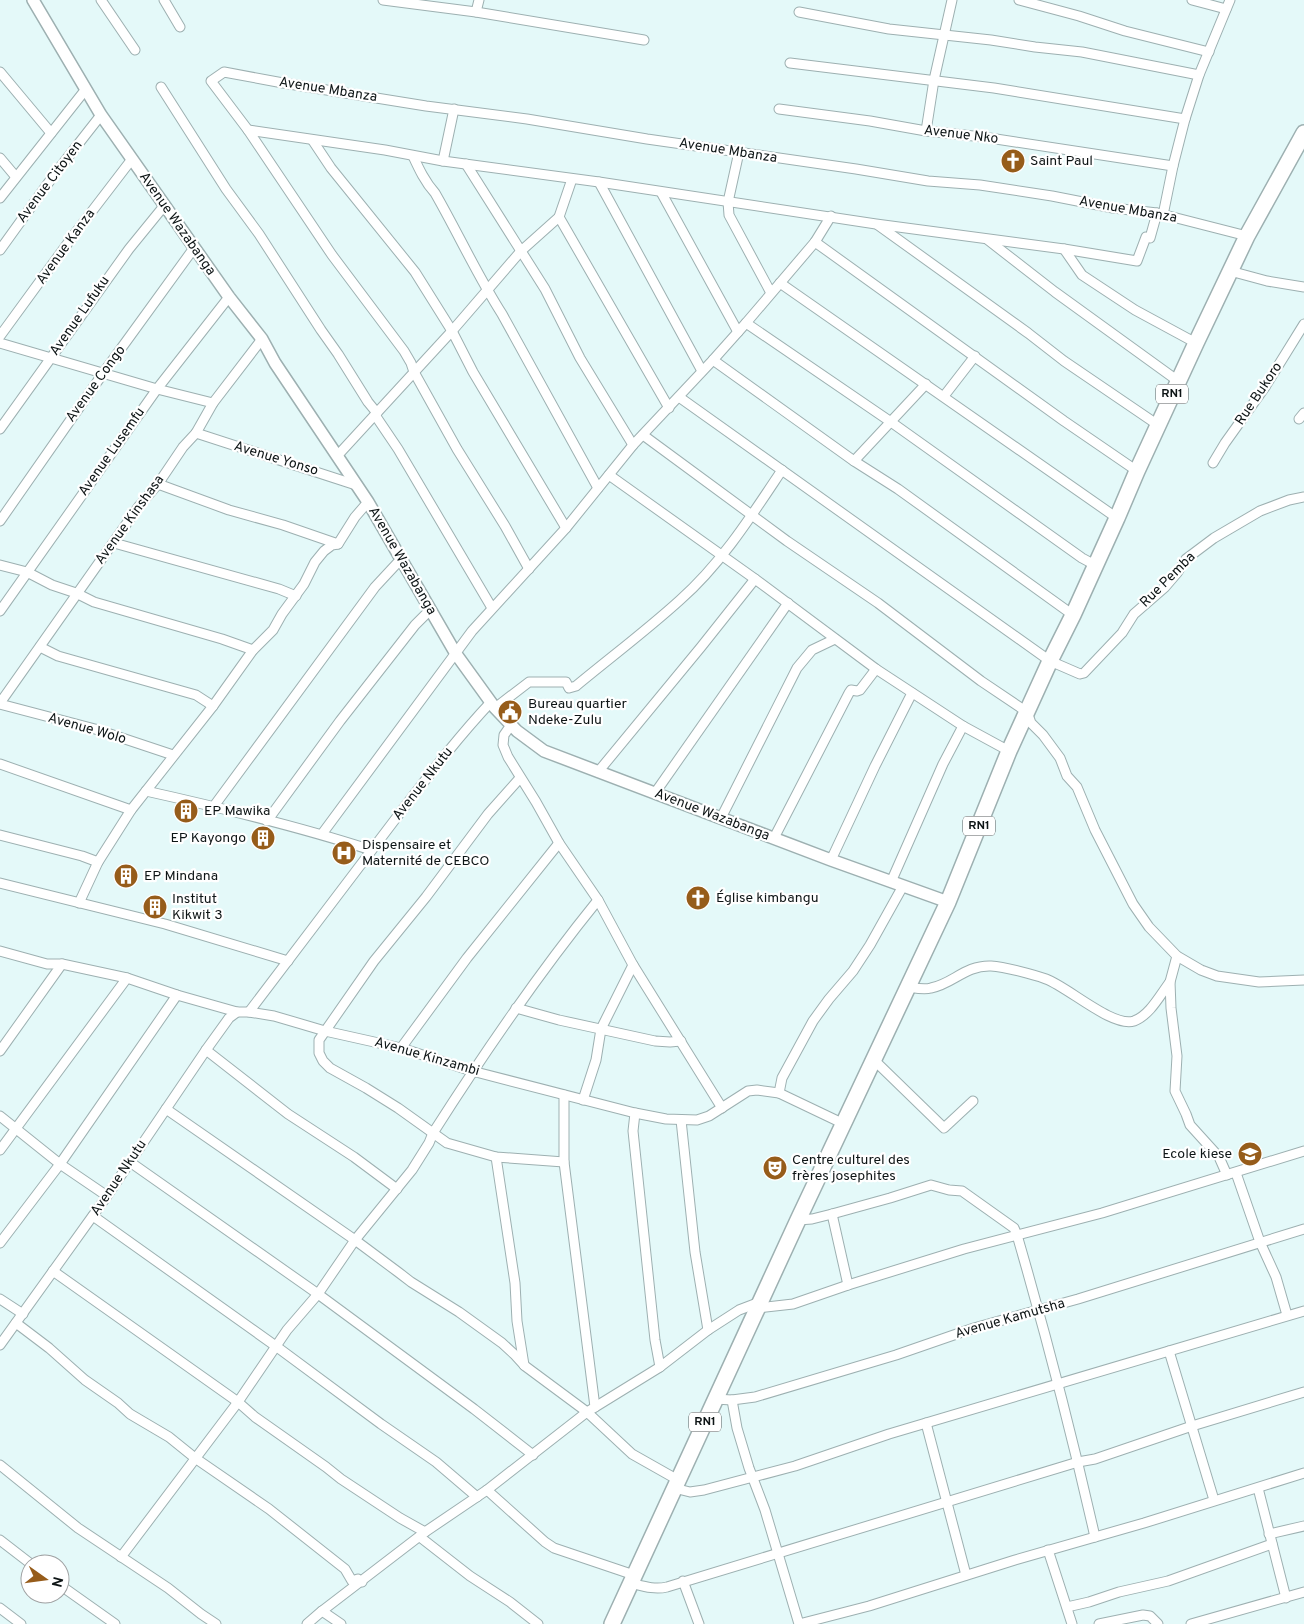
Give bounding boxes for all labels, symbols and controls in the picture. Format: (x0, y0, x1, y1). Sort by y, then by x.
street label: Avenue Mbanza (278, 74, 378, 106)
street label: Avenue Nko (923, 122, 999, 148)
street label: Avenue Mbanza (678, 135, 778, 167)
street label: Avenue Citoyen (14, 138, 86, 226)
church icon: Saint Paul (1000, 148, 1026, 174)
place label: Saint Paul (1030, 153, 1093, 170)
street label: Avenue Wazabanga (135, 169, 219, 279)
street label: Avenue Mbanza (1078, 193, 1178, 227)
street label: Avenue Kanza (33, 206, 99, 288)
street label: Avenue Lufuku (46, 273, 114, 359)
street label: Avenue Congo (62, 342, 130, 426)
street label: Rue Bukoro (1232, 359, 1286, 429)
road number: RN1 (1156, 384, 1188, 404)
street label: Avenue Lusemfu (75, 405, 149, 499)
street label: Avenue Yonso (232, 438, 320, 480)
street label: Avenue Kinshasa (92, 472, 168, 568)
street label: Avenue Wazabanga (364, 504, 440, 618)
street label: Rue Pemba (1137, 549, 1199, 611)
place label: Bureau quartier Ndeke-Zulu (528, 696, 628, 729)
public building icon: Bureau quartier Ndeke-Zulu (497, 699, 523, 725)
street label: Avenue Wolo (46, 710, 128, 748)
street label: Avenue Nkutu (389, 744, 457, 824)
street label: Avenue Wazabanga (652, 785, 772, 845)
building icon: EP Mawika (173, 798, 199, 824)
place label: EP Mawika (204, 803, 270, 820)
road number: RN1 (963, 816, 995, 836)
building icon: EP Kayongo (250, 825, 276, 851)
place label: EP Kayongo (170, 830, 246, 847)
place label: Dispensaire et Maternité de CEBCO (362, 837, 490, 870)
hospital icon: Dispensaire et Maternité de CEBCO (331, 840, 357, 866)
building icon: EP Mindana (113, 863, 139, 889)
place label: EP Mindana (144, 868, 218, 885)
church icon: Église kimbangu (685, 885, 711, 911)
place label: Église kimbangu (716, 889, 819, 907)
place label: Institut Kikwit 3 (172, 891, 223, 924)
building icon: Institut Kikwit 3 (142, 894, 168, 920)
street label: Avenue Kinzambi (372, 1034, 482, 1080)
street label: Avenue Nkutu (87, 1137, 151, 1219)
school or university icon: Ecole kiese (1237, 1141, 1263, 1167)
place label: Ecole kiese (1162, 1146, 1232, 1163)
place label: Centre culturel des frères josephites (792, 1152, 910, 1185)
theatre icon: Centre culturel des frères josephites (762, 1155, 788, 1181)
street label: Avenue Kamutsha (953, 1295, 1067, 1343)
road number: RN1 (689, 1412, 721, 1431)
north arrow (20, 1554, 70, 1604)
text: N (47, 1575, 66, 1589)

